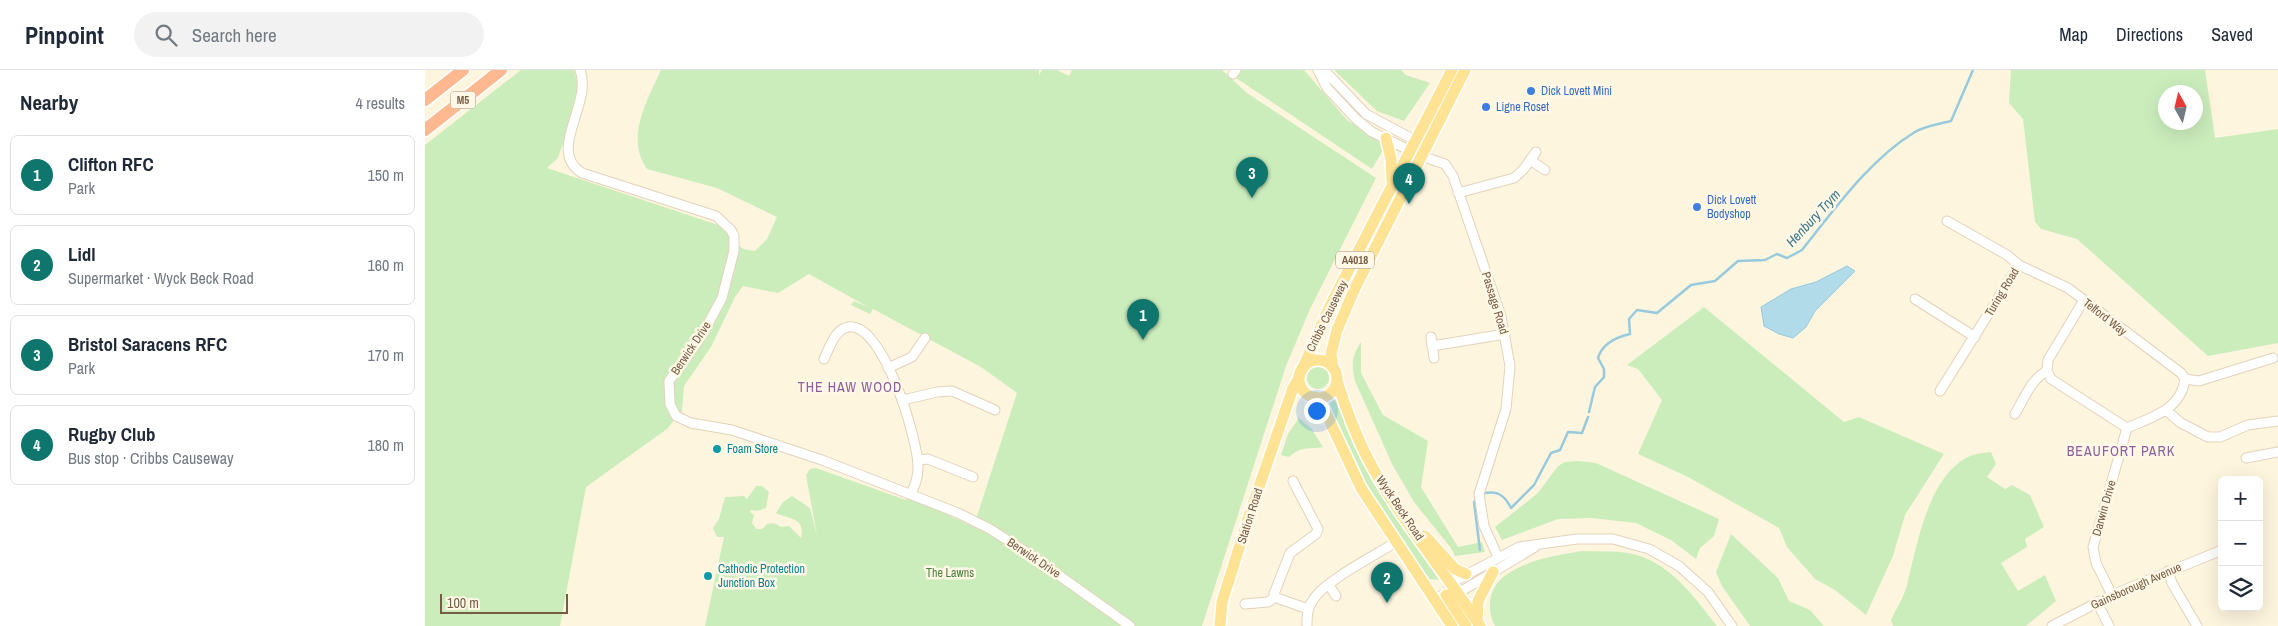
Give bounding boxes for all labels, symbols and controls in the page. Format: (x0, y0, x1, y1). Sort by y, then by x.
search box (134, 12, 484, 57)
text: Pinpoint (25, 19, 104, 51)
icon: search (152, 21, 180, 49)
text: Search here (192, 22, 277, 48)
text: Map (2059, 22, 2088, 47)
text: Directions (2116, 22, 2183, 47)
text: Saved (2211, 22, 2253, 47)
place label: Dick Lovett Mini (1541, 83, 1612, 99)
marker: Dick Lovett Mini (1525, 85, 1537, 97)
north arrow (2158, 85, 2203, 130)
text: Nearby (20, 88, 78, 117)
text: 4 results (355, 92, 405, 114)
road number: M5 (451, 92, 475, 108)
place label: Ligne Roset (1496, 99, 1549, 115)
marker: Ligne Roset (1480, 101, 1492, 113)
text: Clifton RFC (68, 151, 154, 177)
pin: 3 (1236, 157, 1268, 198)
pin: 4 (1393, 163, 1425, 204)
text: 1 (33, 164, 41, 186)
text: 150 m (368, 164, 404, 186)
text: Park (68, 177, 95, 199)
water label: Henbury Trym (1782, 186, 1844, 250)
place label: Dick Lovett Bodyshop (1707, 192, 1756, 222)
marker: Dick Lovett Bodyshop (1691, 201, 1703, 213)
text: Lidl (68, 241, 96, 267)
road number: A4018 (1336, 252, 1374, 268)
text: 2 (33, 254, 41, 276)
text: 160 m (368, 254, 404, 276)
street label: Turing Road (1981, 265, 2023, 319)
text: Supermarket · Wyck Beck Road (68, 267, 254, 289)
street label: Passage Road (1478, 270, 1512, 336)
street label: Cribbs Causeway (1303, 278, 1351, 354)
street label: Telford Way (2080, 295, 2130, 339)
pin: 1 (1127, 299, 1159, 340)
street label: Berwick Drive (667, 318, 715, 378)
text: Bristol Saracens RFC (68, 331, 227, 357)
text: 3 (33, 344, 41, 366)
text: 170 m (368, 344, 404, 366)
text: Park (68, 357, 95, 379)
district label: THE HAW WOOD (798, 378, 902, 396)
your location (1304, 398, 1330, 424)
text: Rugby Club (68, 421, 155, 447)
text: 4 (33, 434, 41, 456)
text: 180 m (368, 434, 404, 456)
place label: Foam Store (727, 441, 778, 457)
district label: BEAUFORT PARK (2067, 442, 2175, 460)
marker: Foam Store (711, 443, 723, 455)
text: Bus stop · Cribbs Causeway (68, 447, 234, 469)
street label: Wyck Beck Road (1372, 473, 1428, 543)
map controls (2218, 476, 2263, 611)
button: + (2218, 476, 2263, 521)
street label: Darwin Drive (2088, 478, 2120, 538)
street label: Station Road (1234, 486, 1266, 546)
button: − (2218, 521, 2263, 566)
street label: Berwick Drive (1004, 534, 1064, 582)
street label: Gainsborough Avenue (2088, 559, 2184, 613)
place label: Cathodic Protection Junction Box (718, 561, 805, 591)
pin: 2 (1371, 562, 1403, 603)
park label: The Lawns (926, 565, 974, 581)
button: layers (2218, 566, 2263, 611)
marker: Cathodic Protection Junction Box (702, 570, 714, 582)
scale bar (440, 591, 567, 614)
text: 100 m (447, 594, 479, 612)

